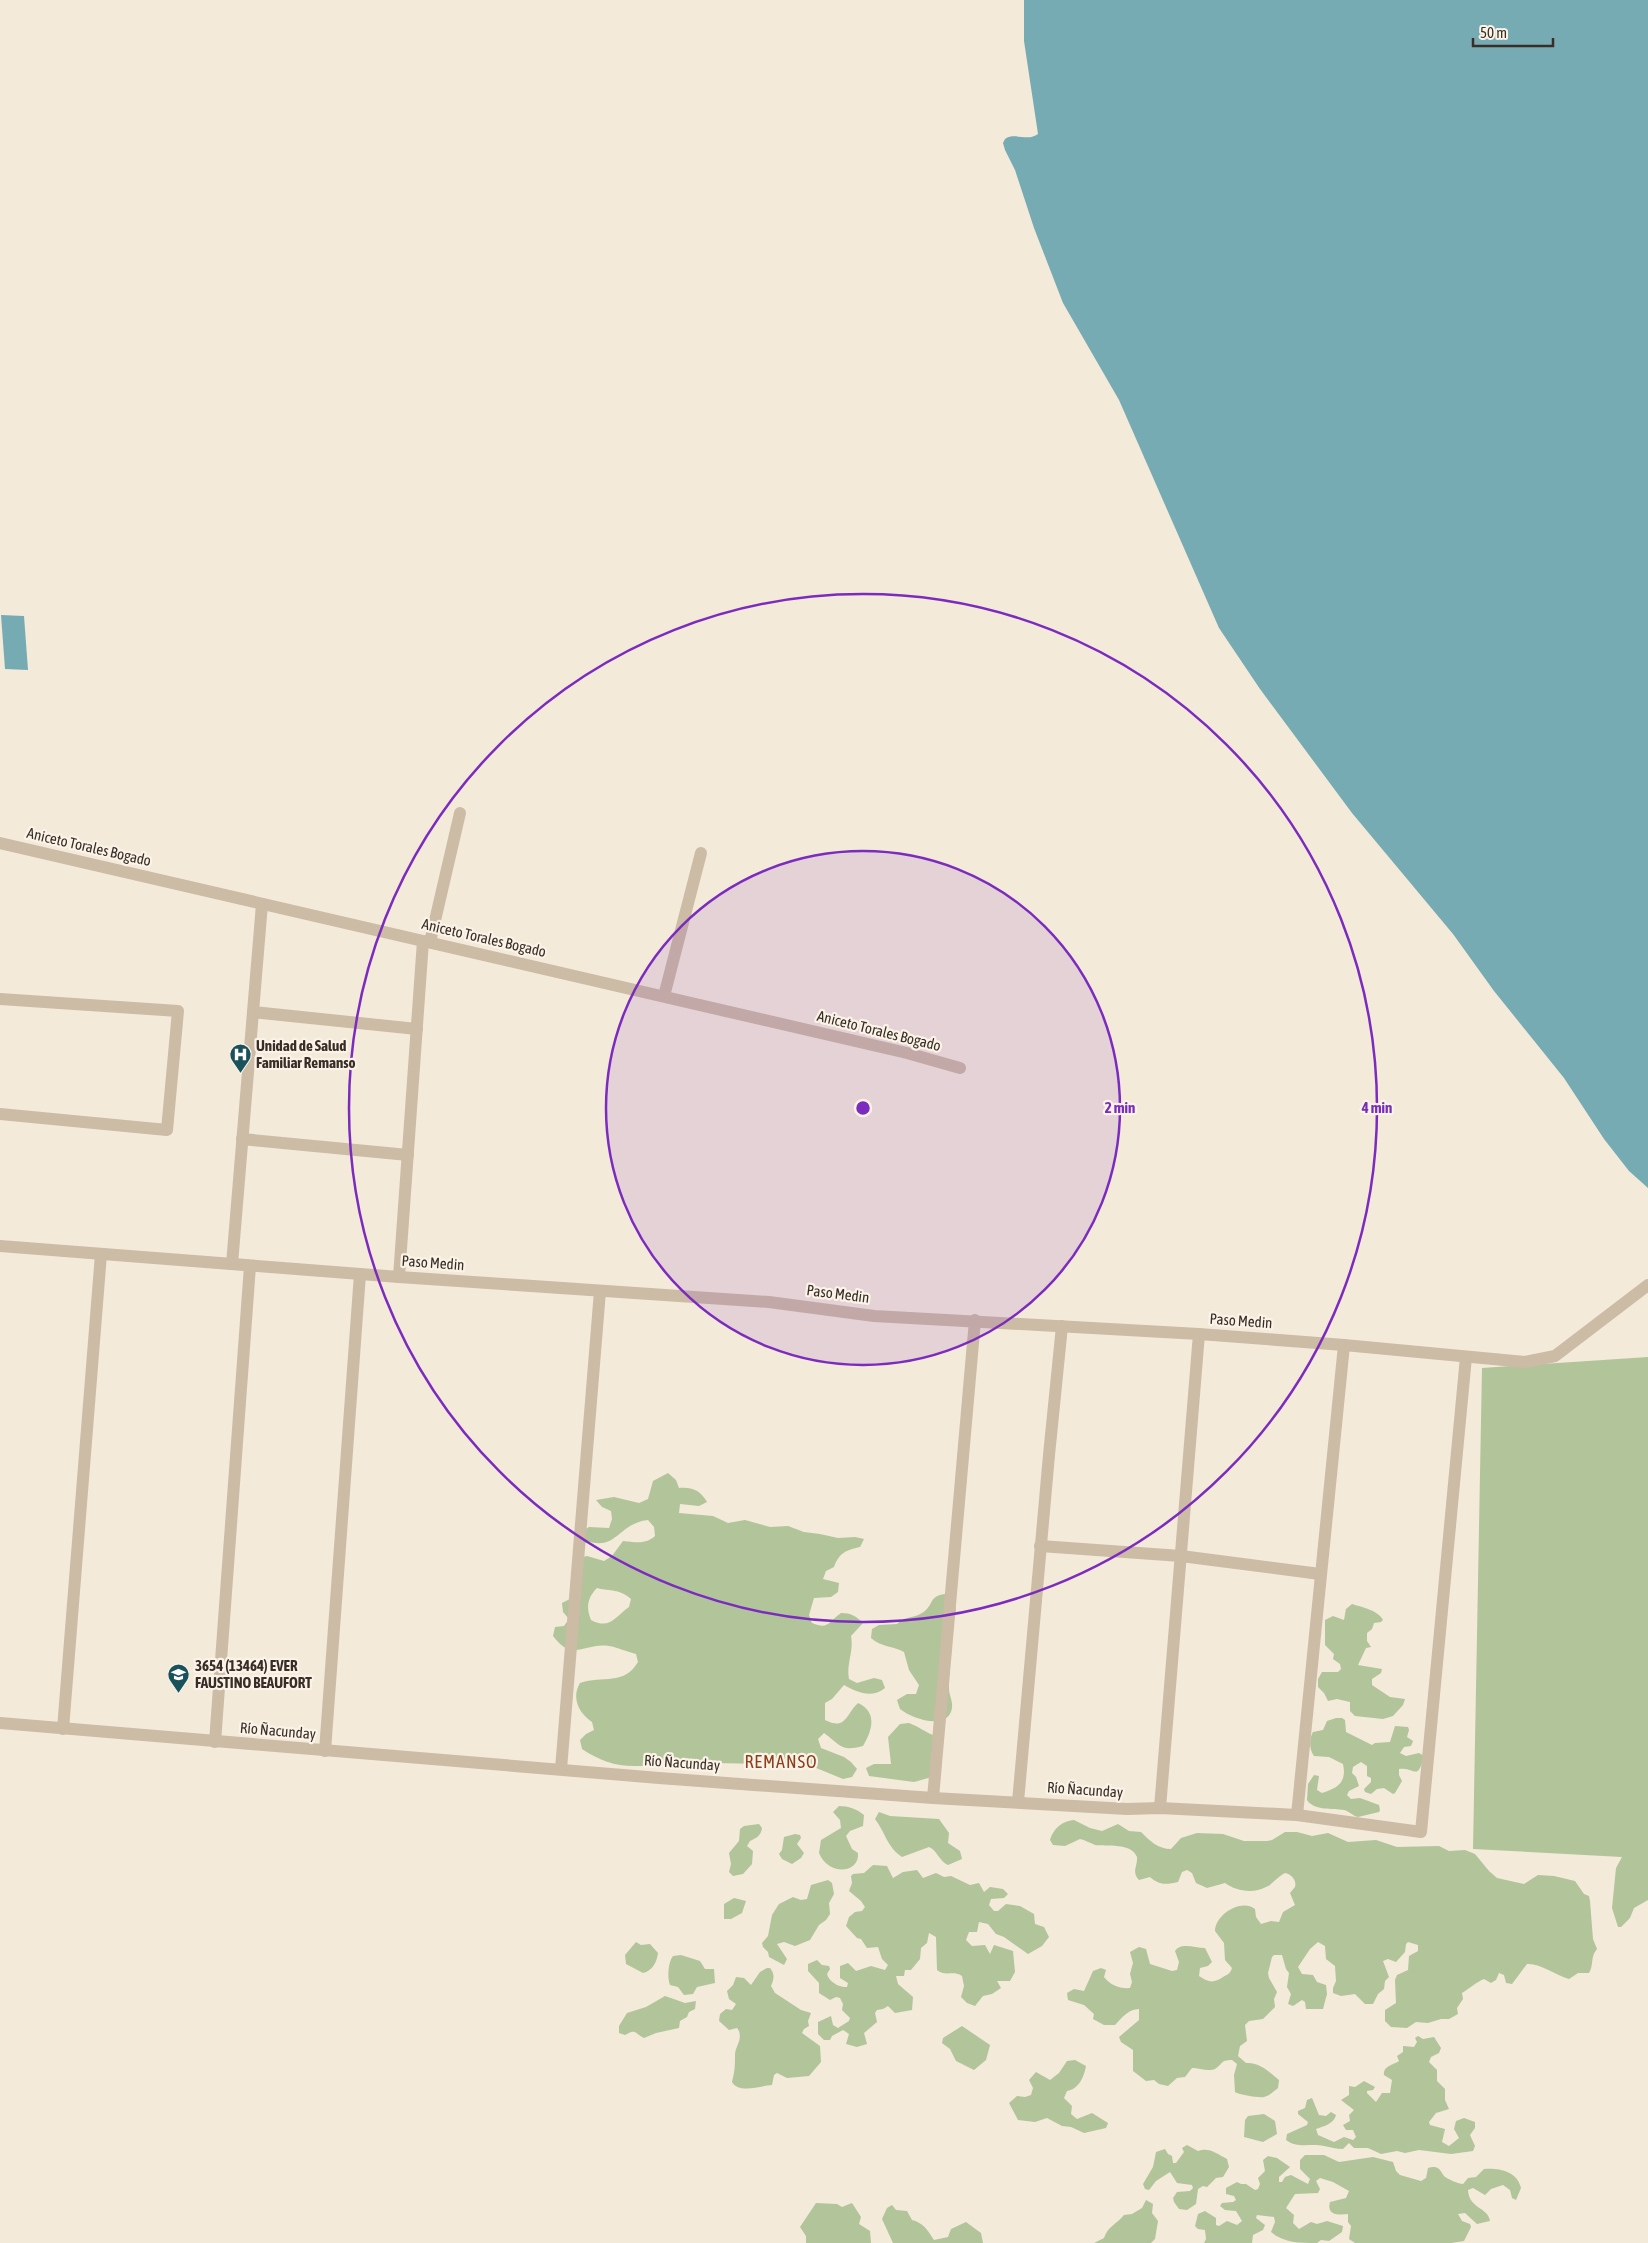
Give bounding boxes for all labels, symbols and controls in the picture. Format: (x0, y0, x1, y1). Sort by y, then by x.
scale bar (1473, 15, 1553, 47)
text: 50 m (1480, 24, 1507, 41)
street label: Aniceto Torales Bogado (25, 824, 153, 869)
street label: Aniceto Torales Bogado (420, 915, 548, 960)
street label: Aniceto Torales Bogado (815, 1007, 943, 1054)
place label: Unidad de Salud Familiar Remanso (256, 1037, 356, 1071)
hospital icon: Unidad de Salud Familiar Remanso (228, 1043, 252, 1074)
centre of rings (854, 1099, 872, 1117)
text: 2 min (1105, 1099, 1135, 1116)
text: 4 min (1361, 1099, 1392, 1116)
street label: Paso Medin (401, 1252, 465, 1273)
street label: Paso Medin (806, 1281, 870, 1306)
street label: Paso Medin (1209, 1310, 1273, 1331)
place label: 3654 (13464) EVER FAUSTINO BEAUFORT (195, 1657, 312, 1691)
school or university icon: 3654 (13464) EVER FAUSTINO BEAUFORT (167, 1663, 191, 1694)
street label: Río Ñacunday (239, 1719, 317, 1742)
street label: Río Ñacunday (643, 1751, 721, 1774)
district label: REMANSO (744, 1751, 818, 1772)
street label: Río Ñacunday (1046, 1778, 1124, 1801)

